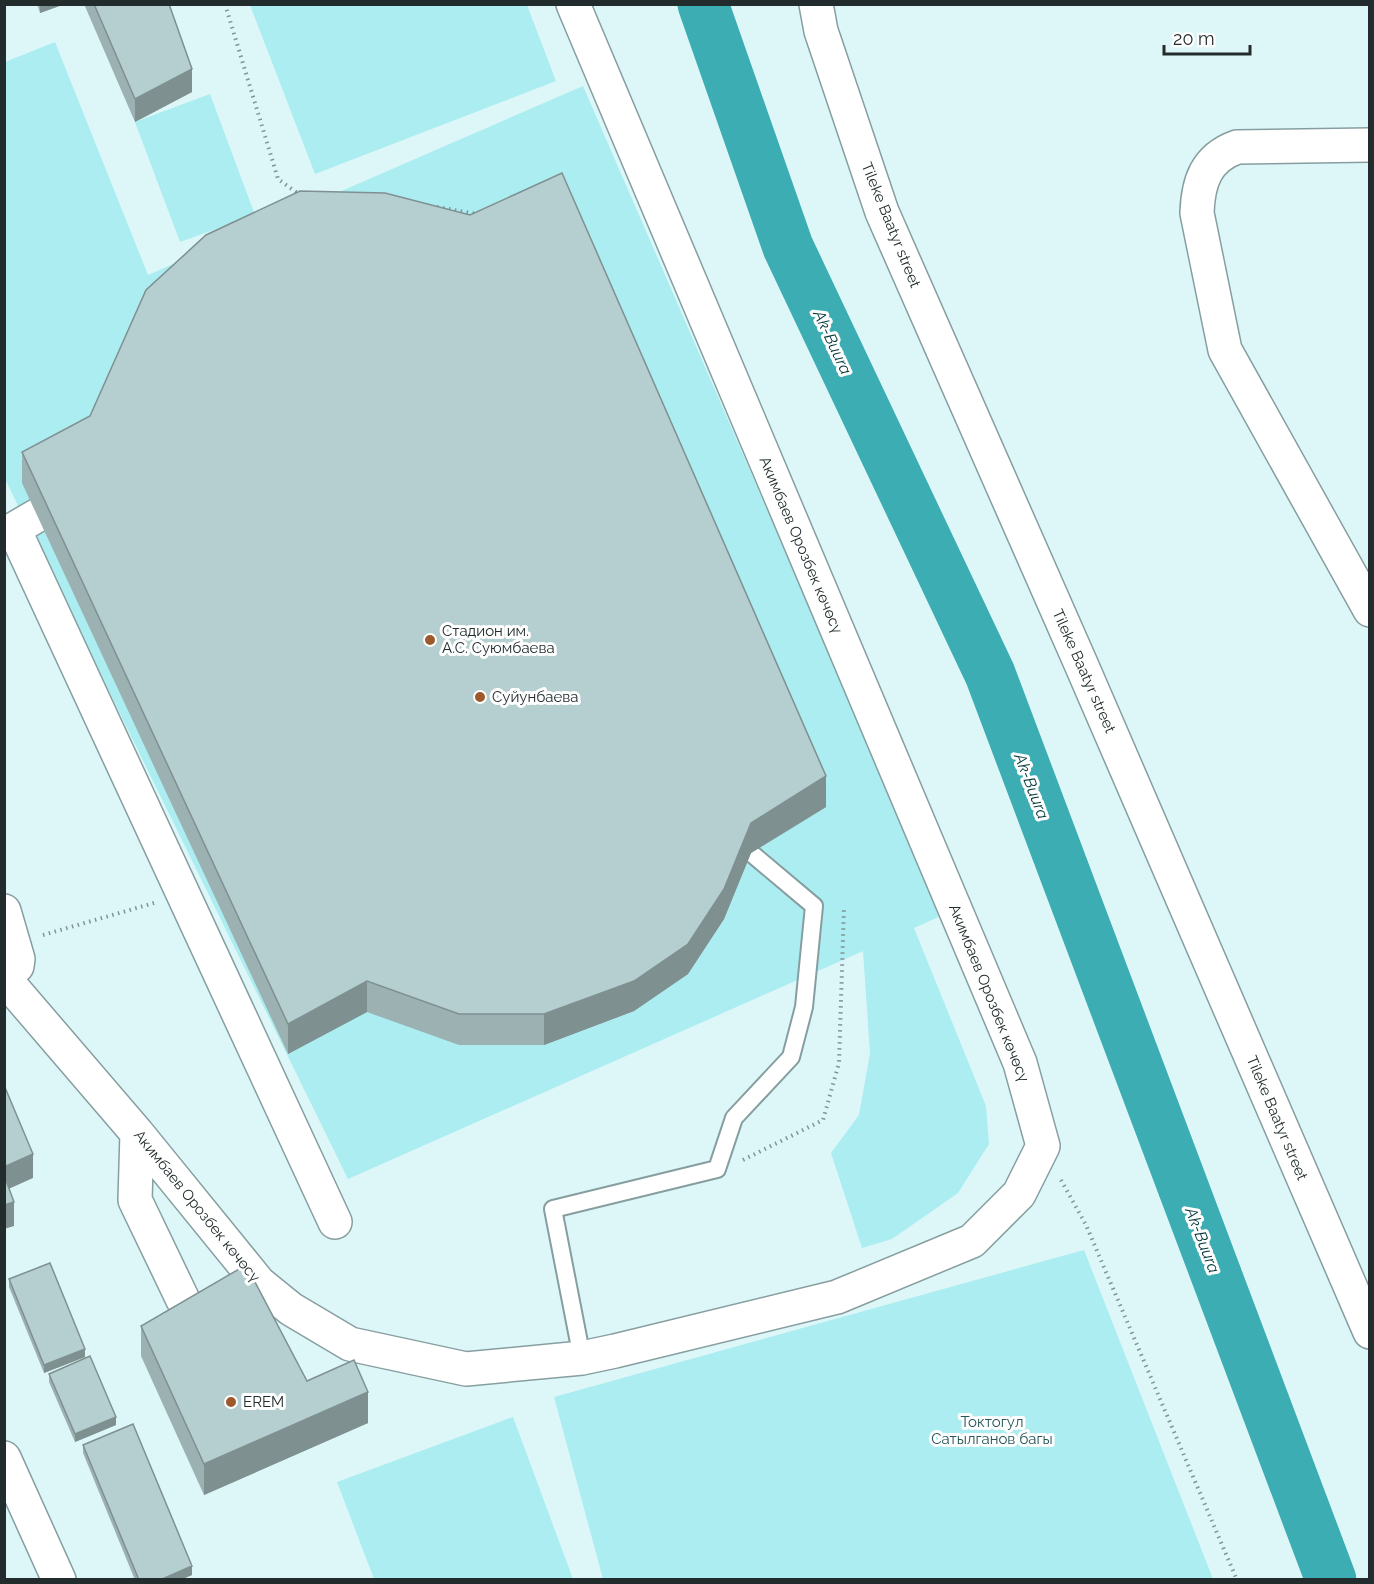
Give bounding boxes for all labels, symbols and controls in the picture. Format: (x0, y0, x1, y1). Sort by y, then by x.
scale bar (1164, 18, 1250, 56)
text: 20 m (1173, 28, 1215, 49)
street label: Tileke Baatyr street (858, 160, 924, 290)
water label: Ak-Buura (809, 306, 856, 378)
street label: Акимбаев Орозбек көчөсү (756, 454, 846, 636)
street label: Tileke Baatyr street (1049, 606, 1119, 736)
place label: Стадион им. А.С. Суюмбаева (442, 622, 555, 657)
marker: Стадион им. А.С. Суюмбаева (423, 633, 437, 647)
place label: Суйунбаева (492, 688, 579, 706)
marker: Суйунбаева (473, 690, 487, 704)
water label: Ak-Buura (1010, 750, 1053, 822)
street label: Акимбаев Орозбек көчөсү (945, 901, 1033, 1085)
street label: Tileke Baatyr street (1243, 1053, 1311, 1183)
street label: Акимбаев Орозбек көчөсү (130, 1126, 264, 1286)
water label: Ak-Buura (1181, 1204, 1224, 1276)
place label: EREM (243, 1393, 284, 1411)
marker: EREM (224, 1395, 238, 1409)
park label: Токтогул Сатылганов багы (931, 1413, 1053, 1448)

